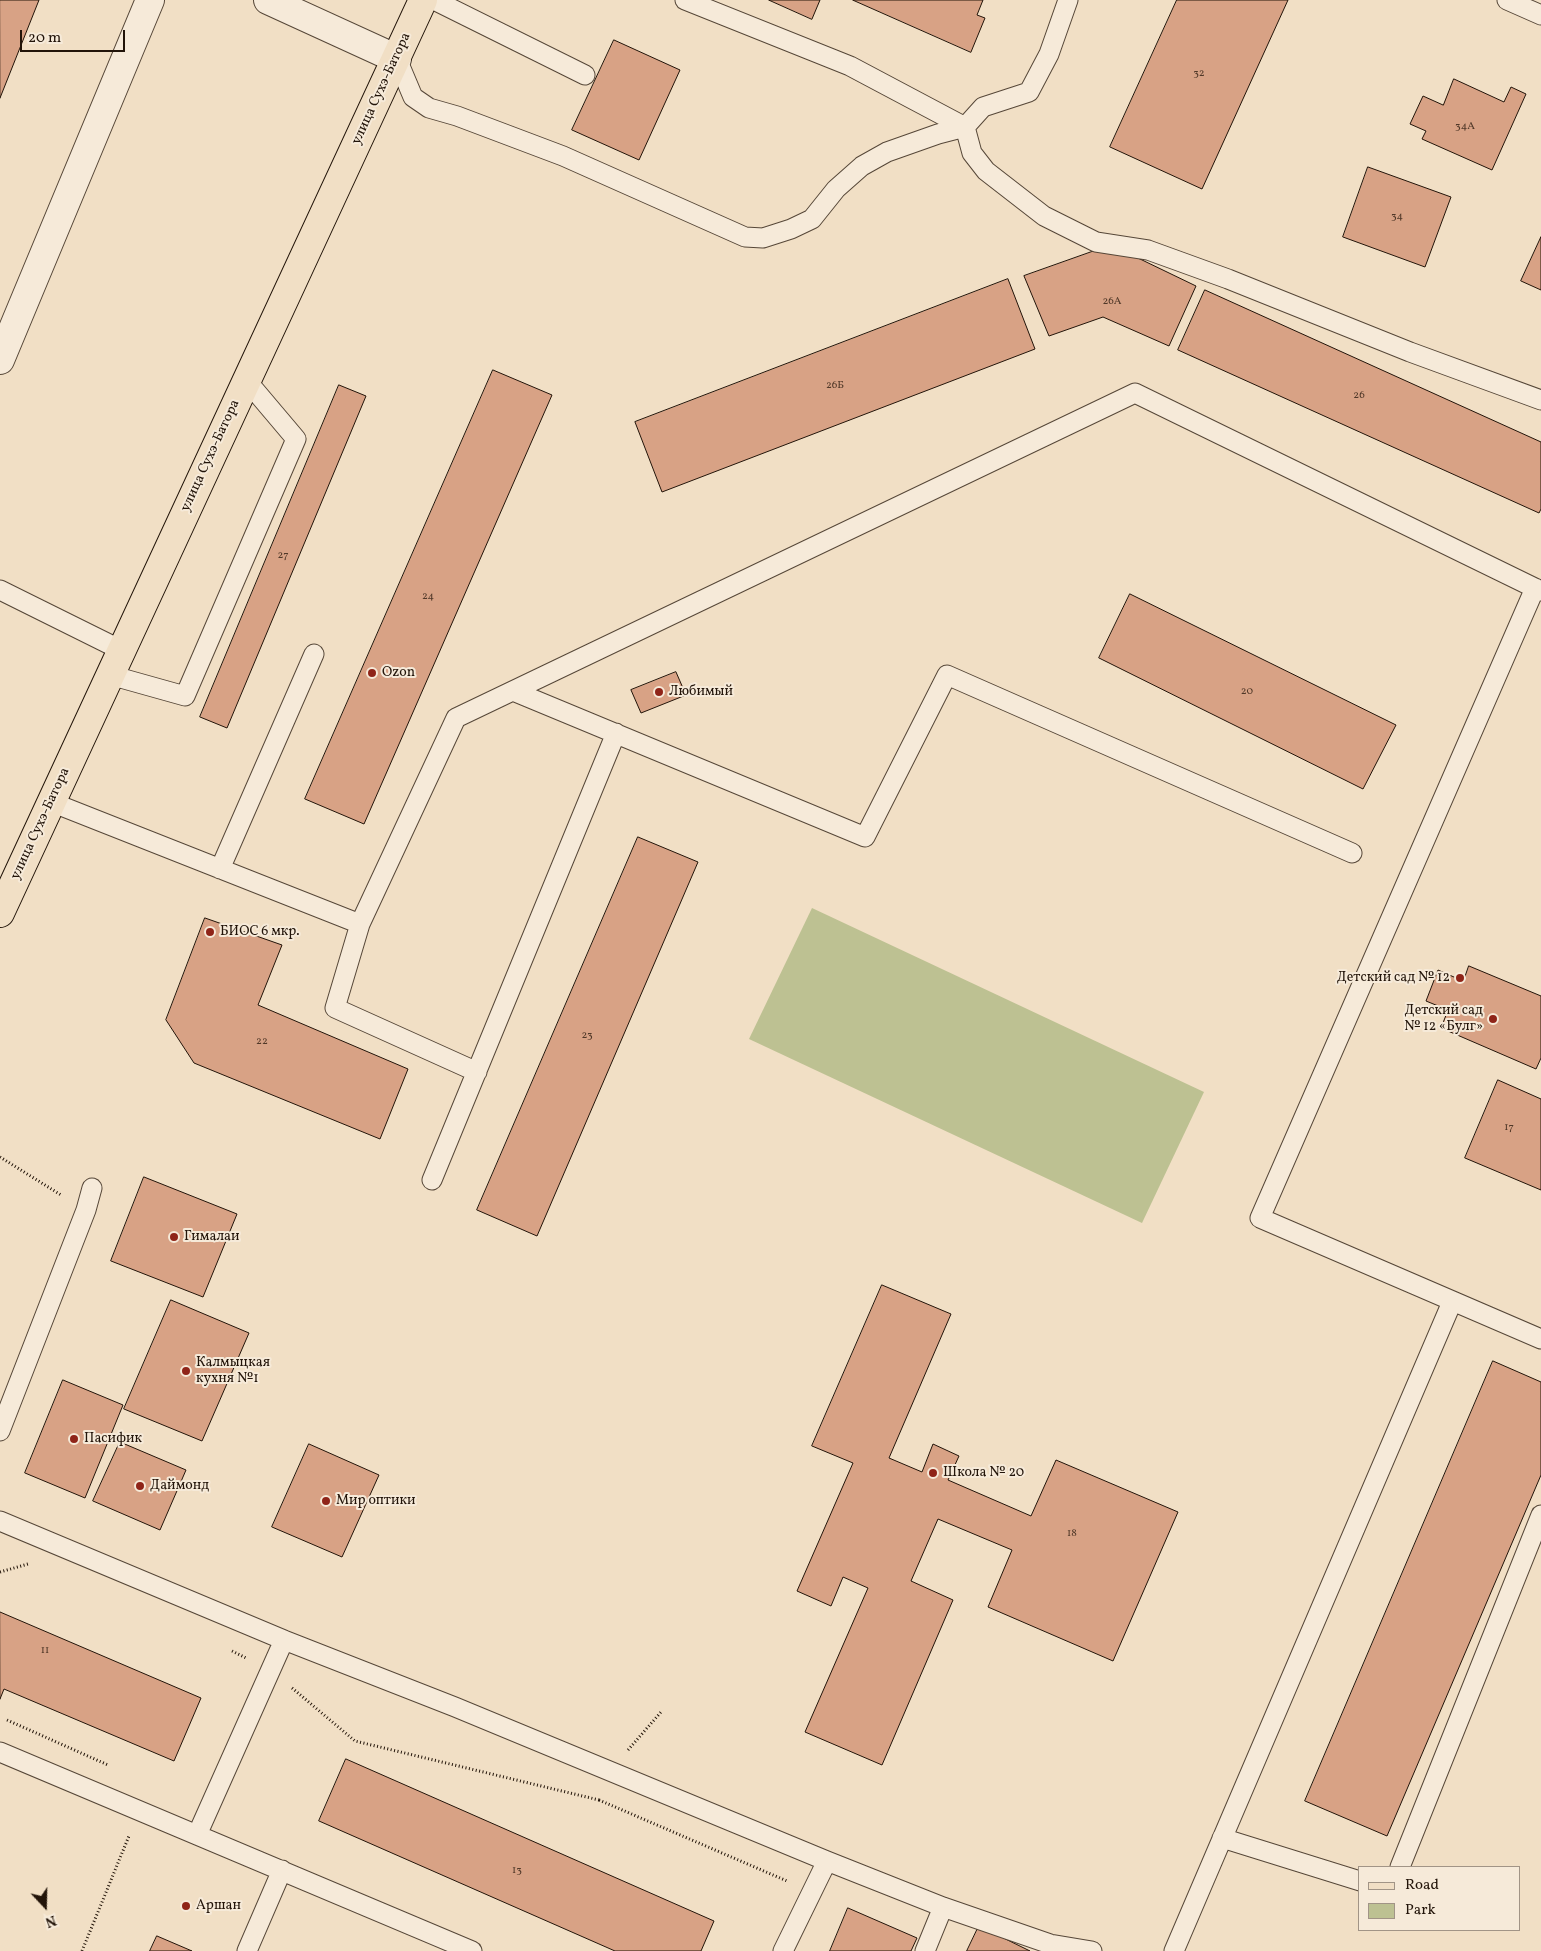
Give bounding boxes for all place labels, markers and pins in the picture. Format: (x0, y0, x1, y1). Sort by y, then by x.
place label: Ozon (382, 665, 415, 681)
marker: Ozon (366, 667, 378, 679)
place label: Любимый (669, 684, 733, 700)
marker: Любимый (653, 686, 665, 698)
place label: БИОС 6 мкр. (220, 924, 299, 940)
marker: БИОС 6 мкр. (204, 926, 216, 938)
place label: Детский сад № 12 (1337, 970, 1450, 986)
marker: Детский сад № 12 (1454, 972, 1466, 984)
place label: Детский сад № 12 «Булг» (1404, 1003, 1483, 1036)
marker: Детский сад № 12 «Булг» (1487, 1013, 1499, 1025)
place label: Гималаи (184, 1229, 240, 1245)
marker: Гималаи (168, 1231, 180, 1243)
place label: Калмыцкая кухня №1 (196, 1355, 270, 1388)
marker: Калмыцкая кухня №1 (180, 1365, 192, 1377)
place label: Пасифик (84, 1431, 142, 1447)
marker: Пасифик (68, 1433, 80, 1445)
place label: Школа № 20 (943, 1465, 1024, 1481)
marker: Школа № 20 (927, 1467, 939, 1479)
place label: Даймонд (150, 1478, 209, 1494)
marker: Даймонд (134, 1480, 146, 1492)
place label: Мир оптики (336, 1493, 415, 1509)
marker: Мир оптики (320, 1495, 332, 1507)
place label: Аршан (196, 1898, 241, 1914)
marker: Аршан (180, 1900, 192, 1912)

